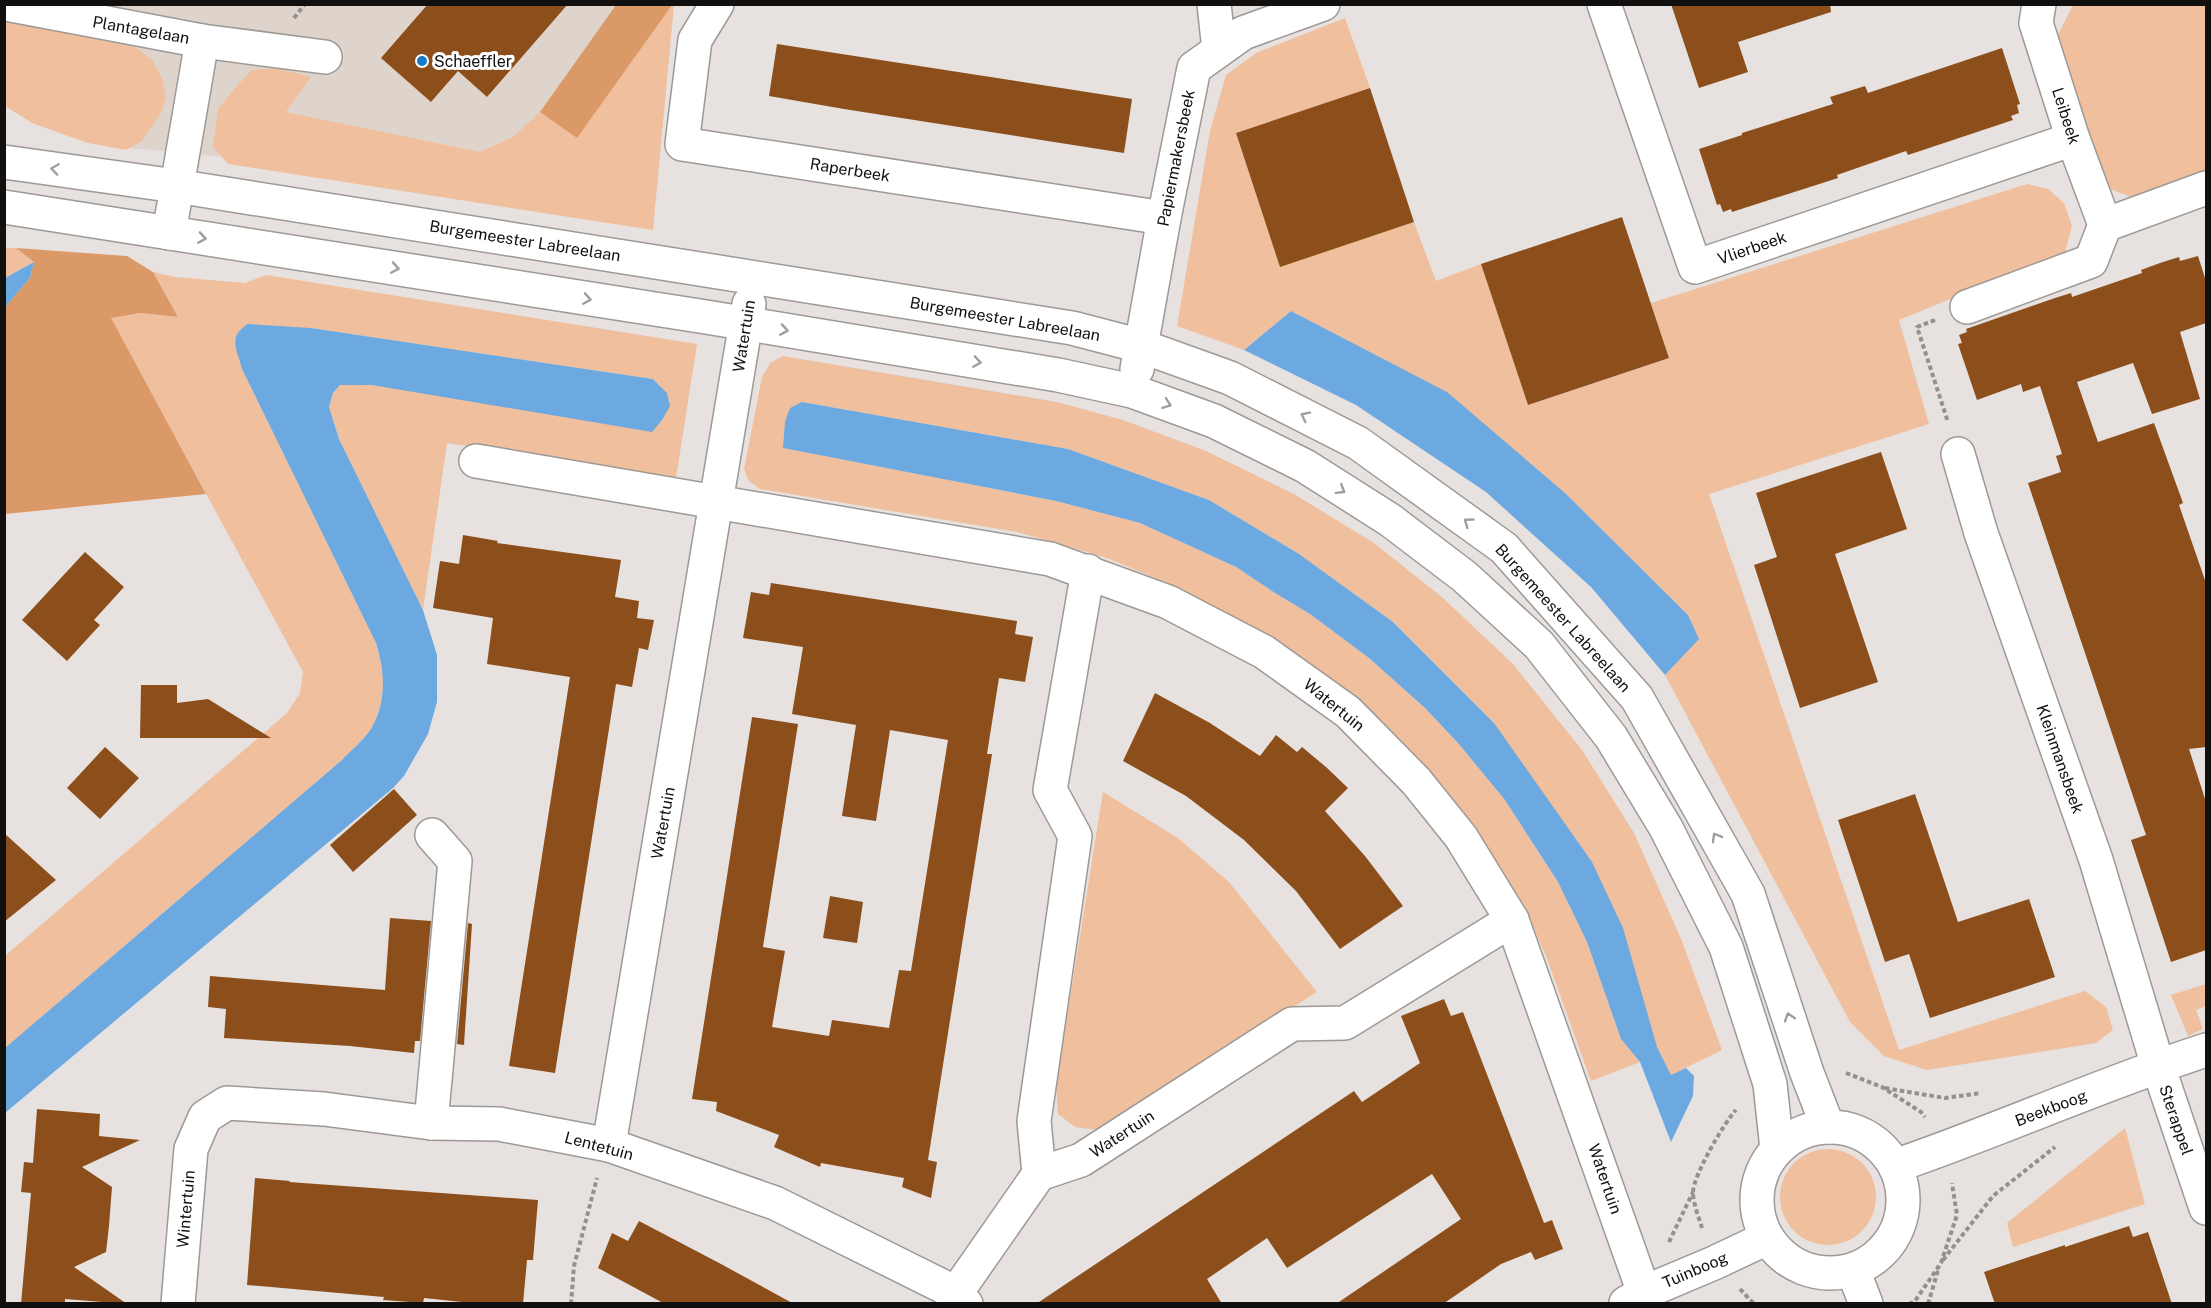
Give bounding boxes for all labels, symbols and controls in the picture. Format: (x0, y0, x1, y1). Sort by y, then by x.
street label: Plantagelaan (91, 12, 191, 48)
place label: Schaeffler (434, 52, 512, 71)
marker: Schaeffler (415, 54, 429, 68)
street label: Leibeek (2048, 85, 2084, 147)
street label: Papiermakersbeek (1153, 88, 1199, 228)
street label: Raperbeek (809, 154, 892, 186)
one-way arrow (51, 163, 60, 176)
street label: Burgemeester Labreelaan (428, 217, 622, 265)
street label: Vlierbeek (1715, 227, 1789, 269)
one-way arrow (197, 232, 207, 244)
one-way arrow (390, 262, 399, 274)
one-way arrow (583, 292, 592, 304)
street label: Burgemeester Labreelaan (908, 293, 1102, 345)
street label: Watertuin (729, 298, 759, 374)
one-way arrow (779, 323, 789, 336)
one-way arrow (972, 355, 981, 367)
one-way arrow (1161, 397, 1172, 409)
one-way arrow (1300, 412, 1311, 423)
one-way arrow (1335, 482, 1345, 494)
one-way arrow (1463, 518, 1474, 529)
street label: Burgemeester Labreelaan (1491, 540, 1635, 696)
street label: Watertuin (1300, 675, 1368, 735)
street label: Kleinmansbeek (2032, 702, 2088, 816)
street label: Watertuin (647, 785, 679, 861)
one-way arrow (1712, 833, 1723, 844)
one-way arrow (1784, 1012, 1796, 1023)
street label: Sterappel (2155, 1082, 2197, 1158)
street label: Beekboog (2012, 1086, 2090, 1130)
street label: Watertuin (1086, 1106, 1158, 1162)
street label: Lentetuin (563, 1128, 635, 1164)
street label: Watertuin (1584, 1141, 1626, 1217)
street label: Wintertuin (173, 1169, 199, 1249)
street label: Tuinboog (1660, 1248, 1730, 1292)

